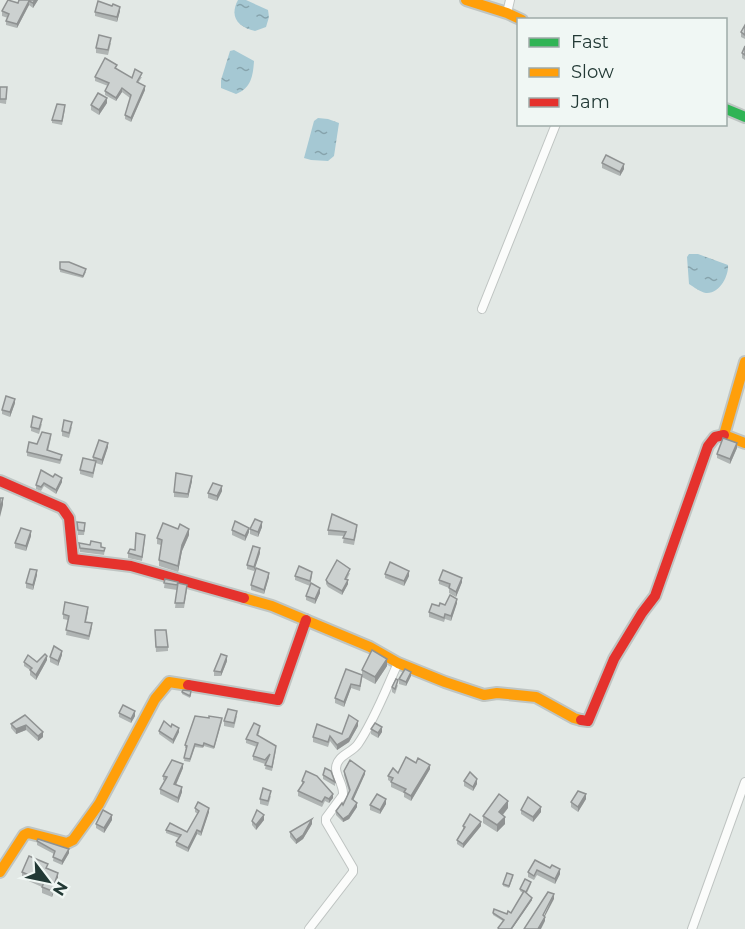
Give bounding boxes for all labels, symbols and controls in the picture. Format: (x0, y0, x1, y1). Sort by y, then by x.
legend (517, 18, 727, 126)
text: Fast (571, 31, 609, 53)
text: Slow (571, 61, 614, 83)
text: Jam (570, 91, 610, 113)
north arrow (18, 851, 78, 911)
text: N (49, 878, 72, 899)

